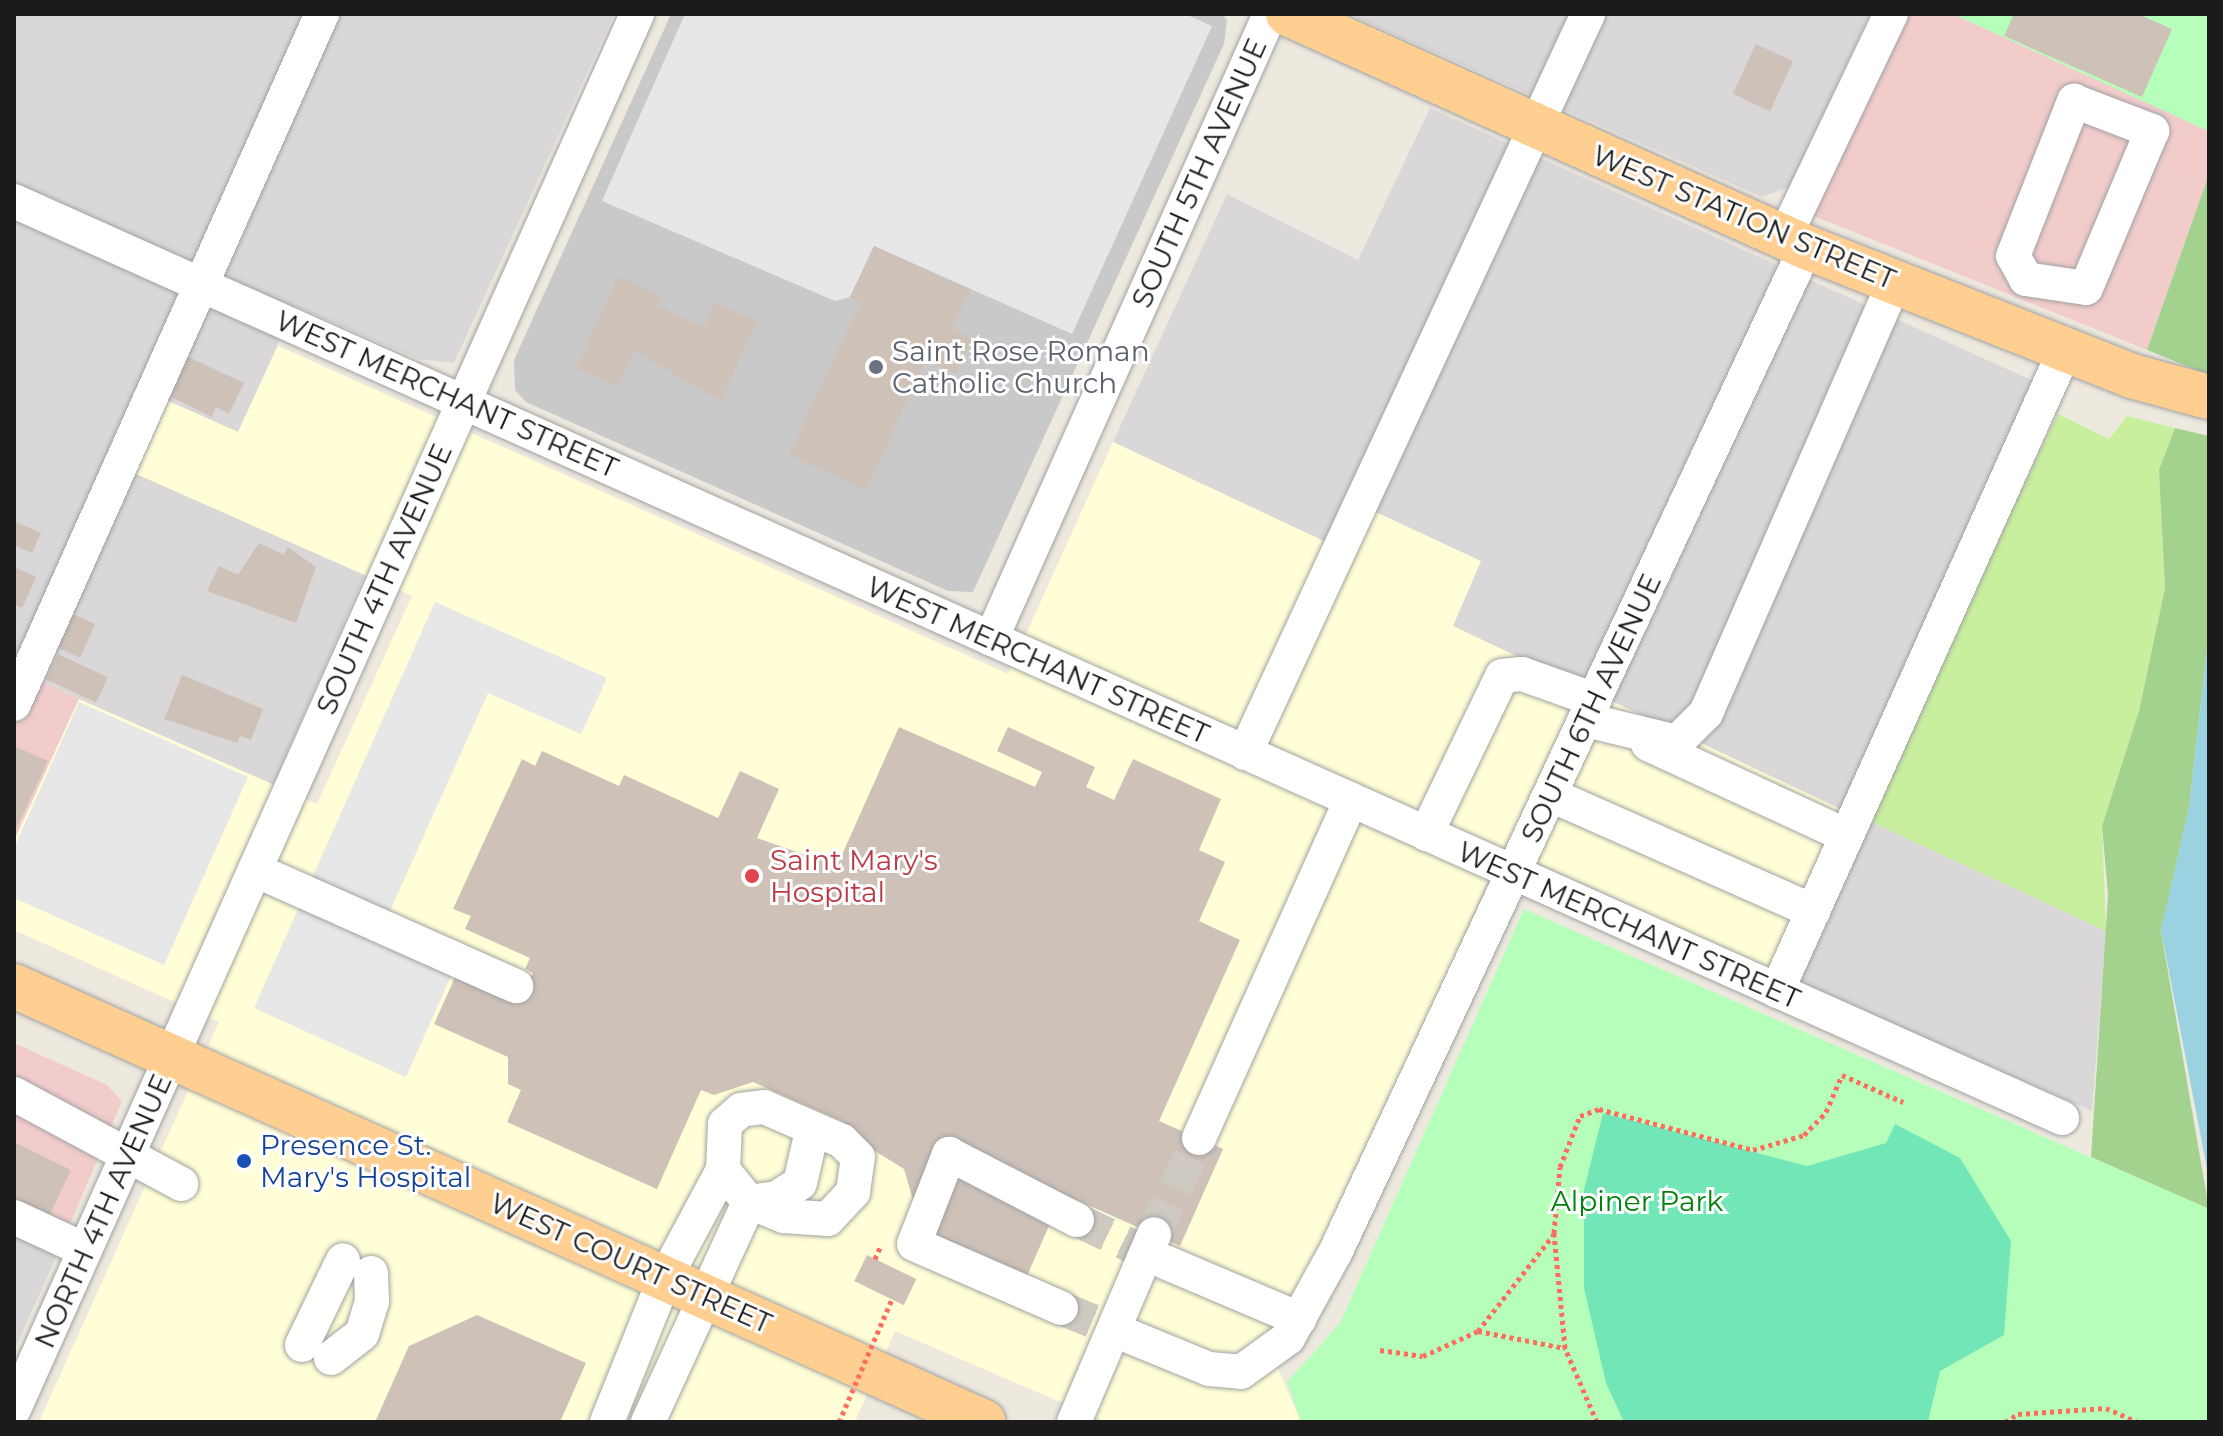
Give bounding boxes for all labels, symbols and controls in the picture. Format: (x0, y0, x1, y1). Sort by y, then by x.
street label: SOUTH 5TH AVENUE (1124, 33, 1274, 313)
street label: WEST STATION STREET (1587, 138, 1901, 296)
street label: WEST MERCHANT STREET (271, 303, 623, 485)
place label: Saint Rose Roman Catholic Church (892, 334, 1150, 400)
marker: Saint Rose Roman Catholic Church (867, 358, 885, 376)
street label: SOUTH 4TH AVENUE (309, 439, 459, 719)
street label: SOUTH 6TH AVENUE (1514, 568, 1668, 848)
street label: WEST MERCHANT STREET (862, 569, 1214, 751)
street label: WEST MERCHANT STREET (1453, 834, 1805, 1016)
place label: Saint Mary's Hospital (770, 843, 938, 909)
marker: Saint Mary's Hospital (741, 865, 763, 887)
street label: NORTH 4TH AVENUE (27, 1069, 179, 1353)
place label: Presence St. Mary's Hospital (260, 1128, 471, 1194)
marker: Presence St. Mary's Hospital (235, 1152, 253, 1170)
park label: Alpiner Park (1551, 1184, 1723, 1218)
street label: WEST COURT STREET (485, 1186, 777, 1340)

